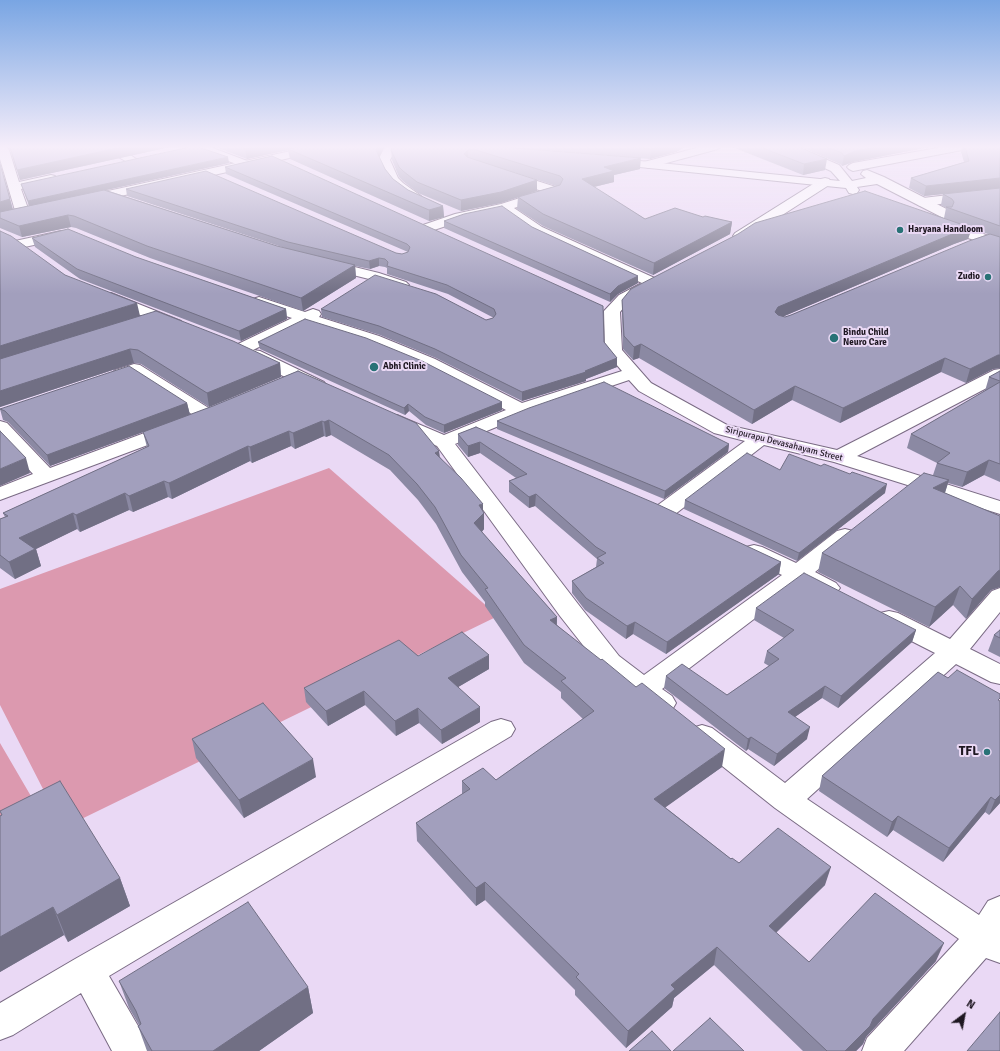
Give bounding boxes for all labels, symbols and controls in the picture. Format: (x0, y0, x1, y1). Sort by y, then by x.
marker: Haryana Handloom (895, 225, 905, 235)
place label: Haryana Handloom (908, 225, 983, 235)
place label: Zudio (958, 272, 980, 282)
marker: Zudio (983, 272, 993, 282)
place label: Bindu Child Neuro Care (843, 328, 889, 349)
marker: Bindu Child Neuro Care (828, 332, 840, 344)
marker: Abhi Clinic (368, 361, 380, 373)
place label: Abhi Clinic (383, 362, 426, 372)
street label: Siripurapu Devasahayam Street (724, 424, 844, 464)
place label: TFL (959, 744, 979, 760)
marker: TFL (982, 747, 992, 757)
north arrow (944, 995, 984, 1035)
text: N (964, 997, 977, 1012)

